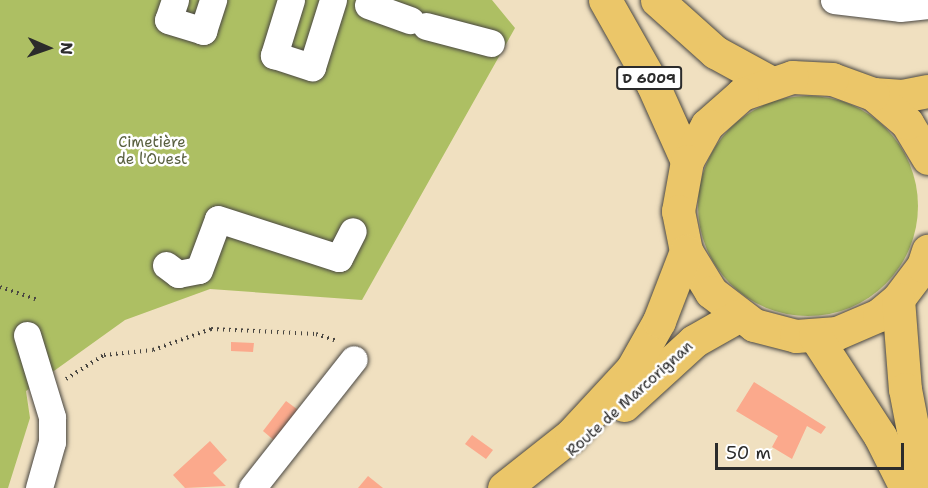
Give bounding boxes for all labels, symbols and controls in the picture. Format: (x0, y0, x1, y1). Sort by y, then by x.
north arrow (18, 18, 78, 78)
text: N (56, 42, 77, 55)
road number: D 6009 (616, 67, 682, 89)
park label: Cimetière de l'Ouest (116, 133, 188, 168)
street label: Route de Marcorignan (563, 338, 697, 460)
scale bar (718, 431, 907, 469)
text: 50 m (726, 441, 771, 465)

